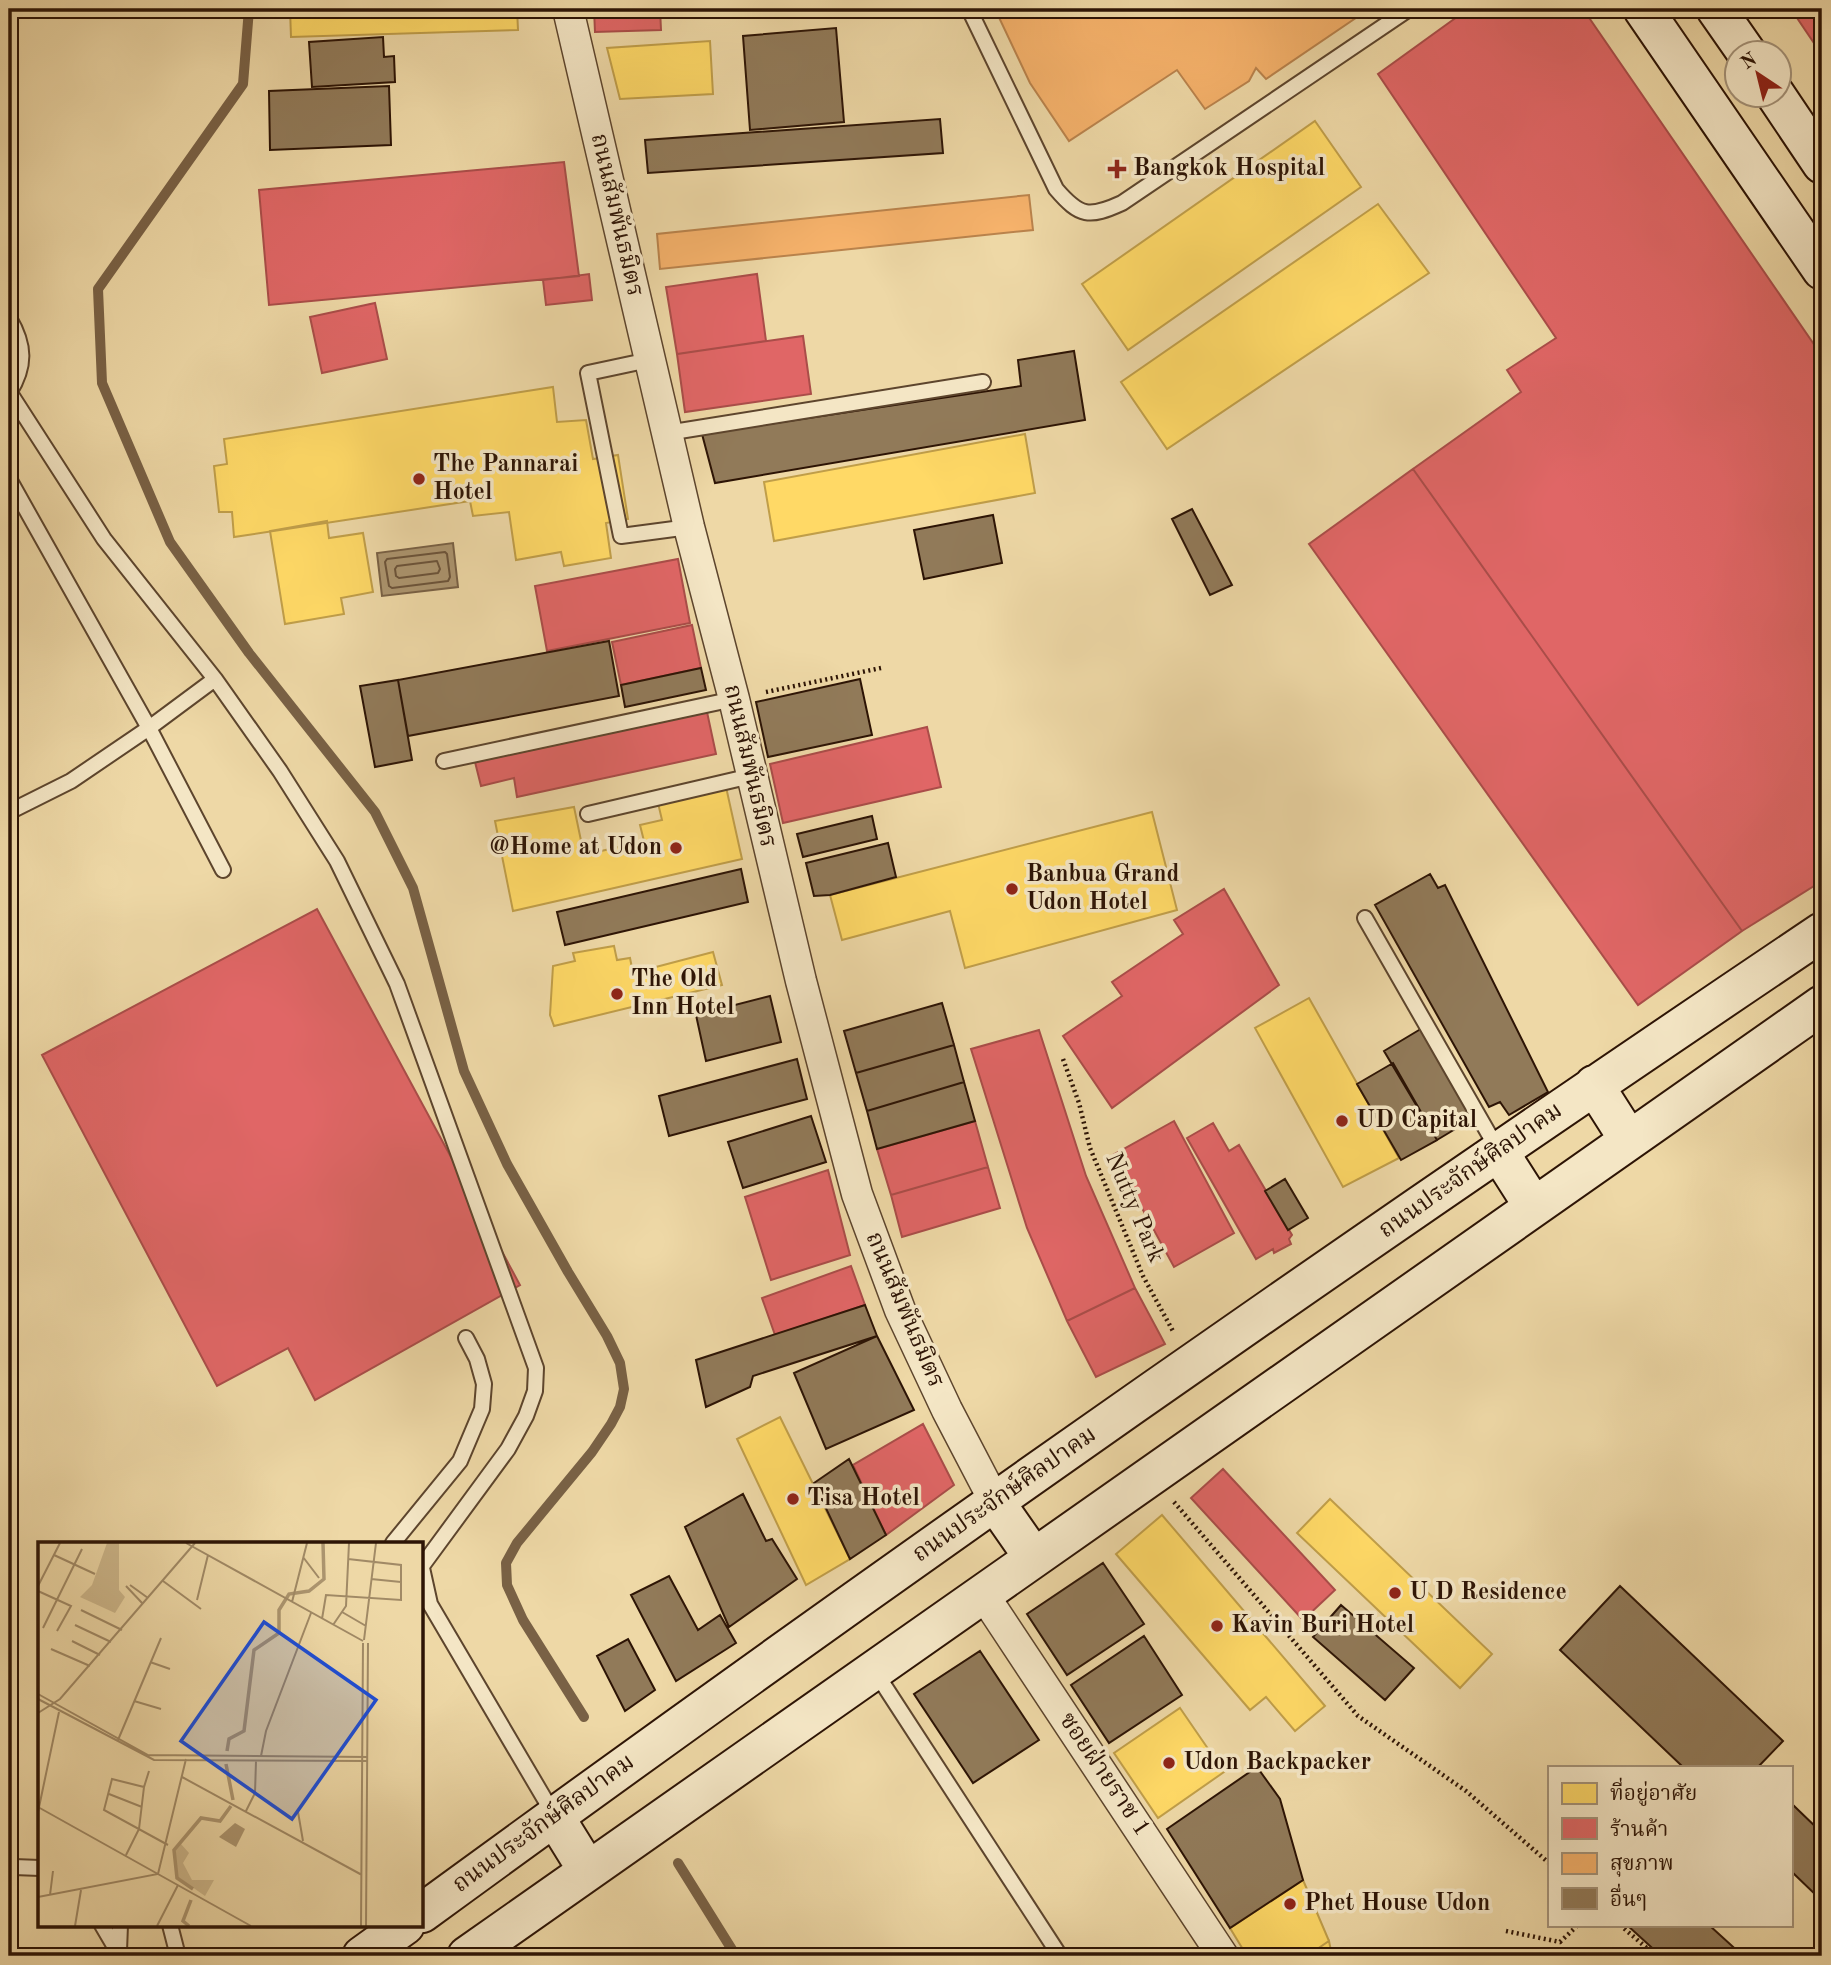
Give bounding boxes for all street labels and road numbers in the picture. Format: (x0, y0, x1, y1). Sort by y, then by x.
street label: ถนนสัมพันธมิตร (586, 130, 649, 299)
street label: ถนนสัมพันธมิตร (719, 681, 782, 850)
street label: ถนนประจักษ์ศิลปาคม (1371, 1094, 1567, 1243)
street label: Nutty Park (1100, 1149, 1168, 1267)
street label: ถนนสัมพันธมิตร (860, 1227, 950, 1391)
street label: ถนนประจักษ์ศิลปาคม (905, 1418, 1101, 1567)
street label: ซอยฝ่ายราช 1 (1054, 1707, 1156, 1841)
street label: ถนนประจักษ์ศิลปาคม (445, 1745, 639, 1898)

